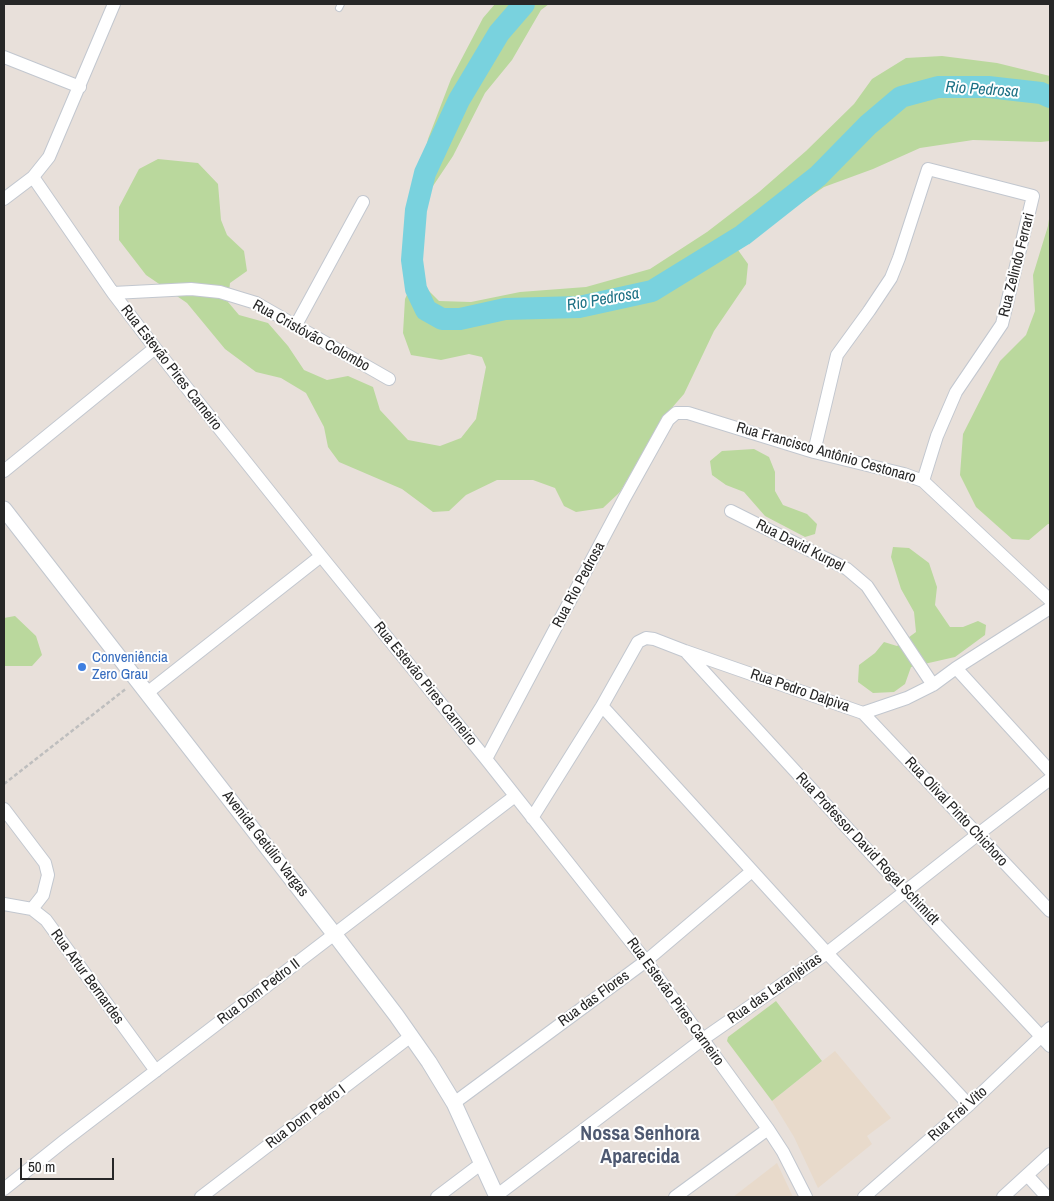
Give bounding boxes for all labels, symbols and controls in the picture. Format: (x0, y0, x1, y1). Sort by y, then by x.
water label: Rio Pedrosa (945, 78, 1019, 102)
street label: Rua Zelindo Ferrari (995, 211, 1039, 319)
water label: Rio Pedrosa (565, 284, 641, 316)
street label: Rua Cristóvão Colombo (249, 296, 373, 376)
street label: Rua Estevão Pires Carneiro (117, 302, 225, 434)
street label: Rua Francisco Antônio Cestonaro (734, 419, 918, 487)
street label: Rua David Kurpel (753, 516, 847, 576)
street label: Rua Rio Pedrosa (549, 539, 609, 631)
street label: Rua Estevão Pires Carneiro (370, 619, 480, 749)
place label: Conveniência Zero Grau (92, 649, 168, 684)
marker: Conveniência Zero Grau (76, 661, 88, 673)
street label: Rua Pedro Dalpiva (748, 666, 852, 716)
street label: Rua Olival Pinto Chichoro (901, 754, 1011, 870)
street label: Rua Professor David Rogal Schimidt (792, 769, 942, 929)
street label: Avenida Getúlio Vargas (218, 787, 312, 901)
street label: Rua Artur Bernardes (47, 926, 127, 1028)
street label: Rua Estevão Pires Carneiro (623, 934, 727, 1070)
street label: Rua das Laranjeiras (724, 950, 826, 1028)
street label: Rua Dom Pedro II (214, 955, 304, 1029)
street label: Rua das Flores (555, 967, 633, 1031)
street label: Rua Dom Pedro I (263, 1081, 349, 1153)
street label: Rua Frei Vito (925, 1083, 991, 1145)
district label: Nossa Senhora Aparecida (580, 1123, 700, 1170)
scale bar (22, 1148, 116, 1180)
text: 50 m (28, 1156, 55, 1177)

